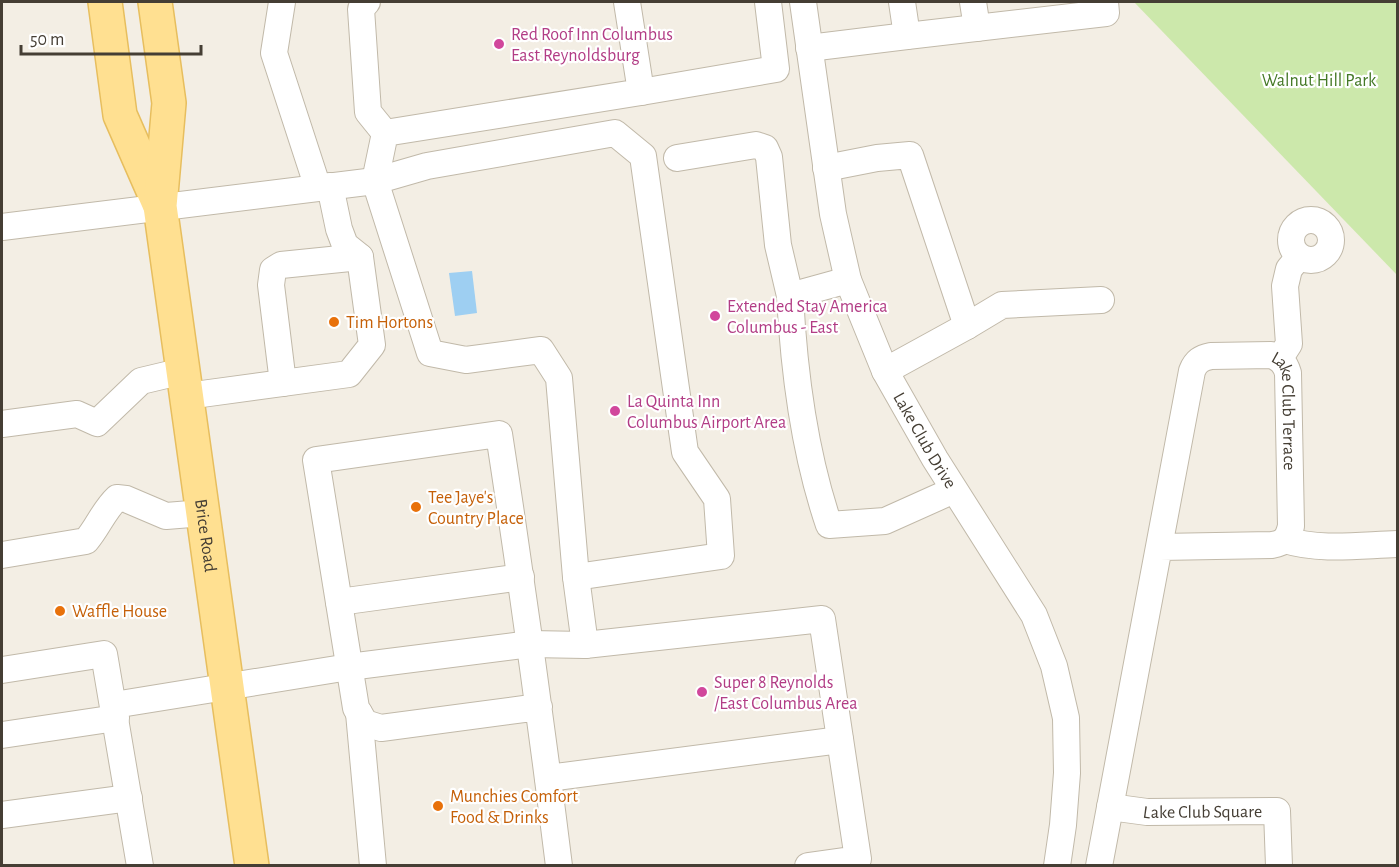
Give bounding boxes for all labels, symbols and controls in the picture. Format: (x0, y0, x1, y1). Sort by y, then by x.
scale bar (21, 18, 201, 56)
place label: Red Roof Inn Columbus East Reynoldsburg (511, 26, 673, 65)
text: 50 m (30, 31, 64, 49)
marker: Red Roof Inn Columbus East Reynoldsburg (492, 37, 506, 51)
park label: Walnut Hill Park (1262, 72, 1377, 90)
place label: Extended Stay America Columbus - East (727, 298, 888, 337)
marker: Extended Stay America Columbus - East (708, 309, 722, 323)
place label: Tim Hortons (346, 314, 433, 332)
marker: Tim Hortons (327, 315, 341, 329)
street label: Lake Club Terrace (1268, 349, 1298, 471)
street label: Lake Club Drive (889, 390, 959, 492)
place label: La Quinta Inn Columbus Airport Area (627, 393, 786, 432)
marker: La Quinta Inn Columbus Airport Area (608, 404, 622, 418)
place label: Tee Jaye's Country Place (428, 489, 524, 528)
street label: Brice Road (191, 498, 219, 573)
marker: Tee Jaye's Country Place (409, 500, 423, 514)
place label: Waffle House (72, 603, 167, 621)
marker: Waffle House (53, 604, 67, 618)
place label: Super 8 Reynolds /East Columbus Area (714, 674, 858, 713)
marker: Super 8 Reynolds /East Columbus Area (695, 685, 709, 699)
place label: Munchies Comfort Food & Drinks (450, 788, 578, 827)
marker: Munchies Comfort Food & Drinks (431, 799, 445, 813)
street label: Lake Club Square (1142, 803, 1262, 822)

